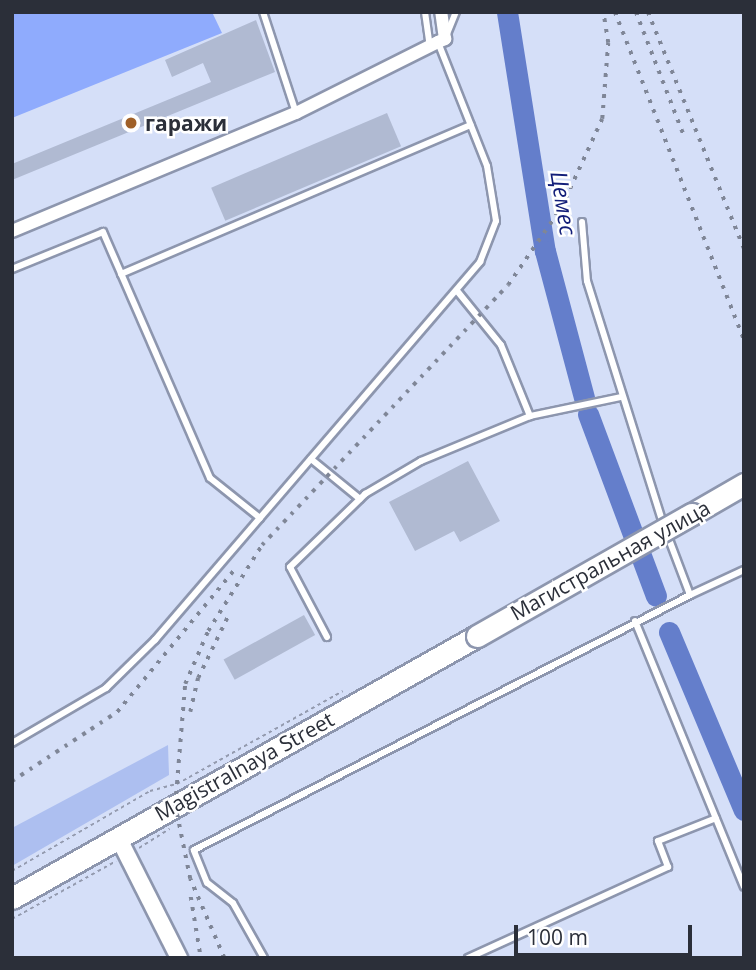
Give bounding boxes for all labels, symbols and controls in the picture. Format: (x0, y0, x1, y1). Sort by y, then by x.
place label: гаражи (145, 110, 227, 136)
marker: гаражи (123, 115, 139, 131)
water label: Цемес (545, 169, 583, 237)
street label: Магистральная улица (506, 495, 714, 625)
street label: Magistralnaya Street (150, 706, 338, 826)
scale bar (518, 911, 696, 955)
text: 100 m (527, 923, 588, 951)

